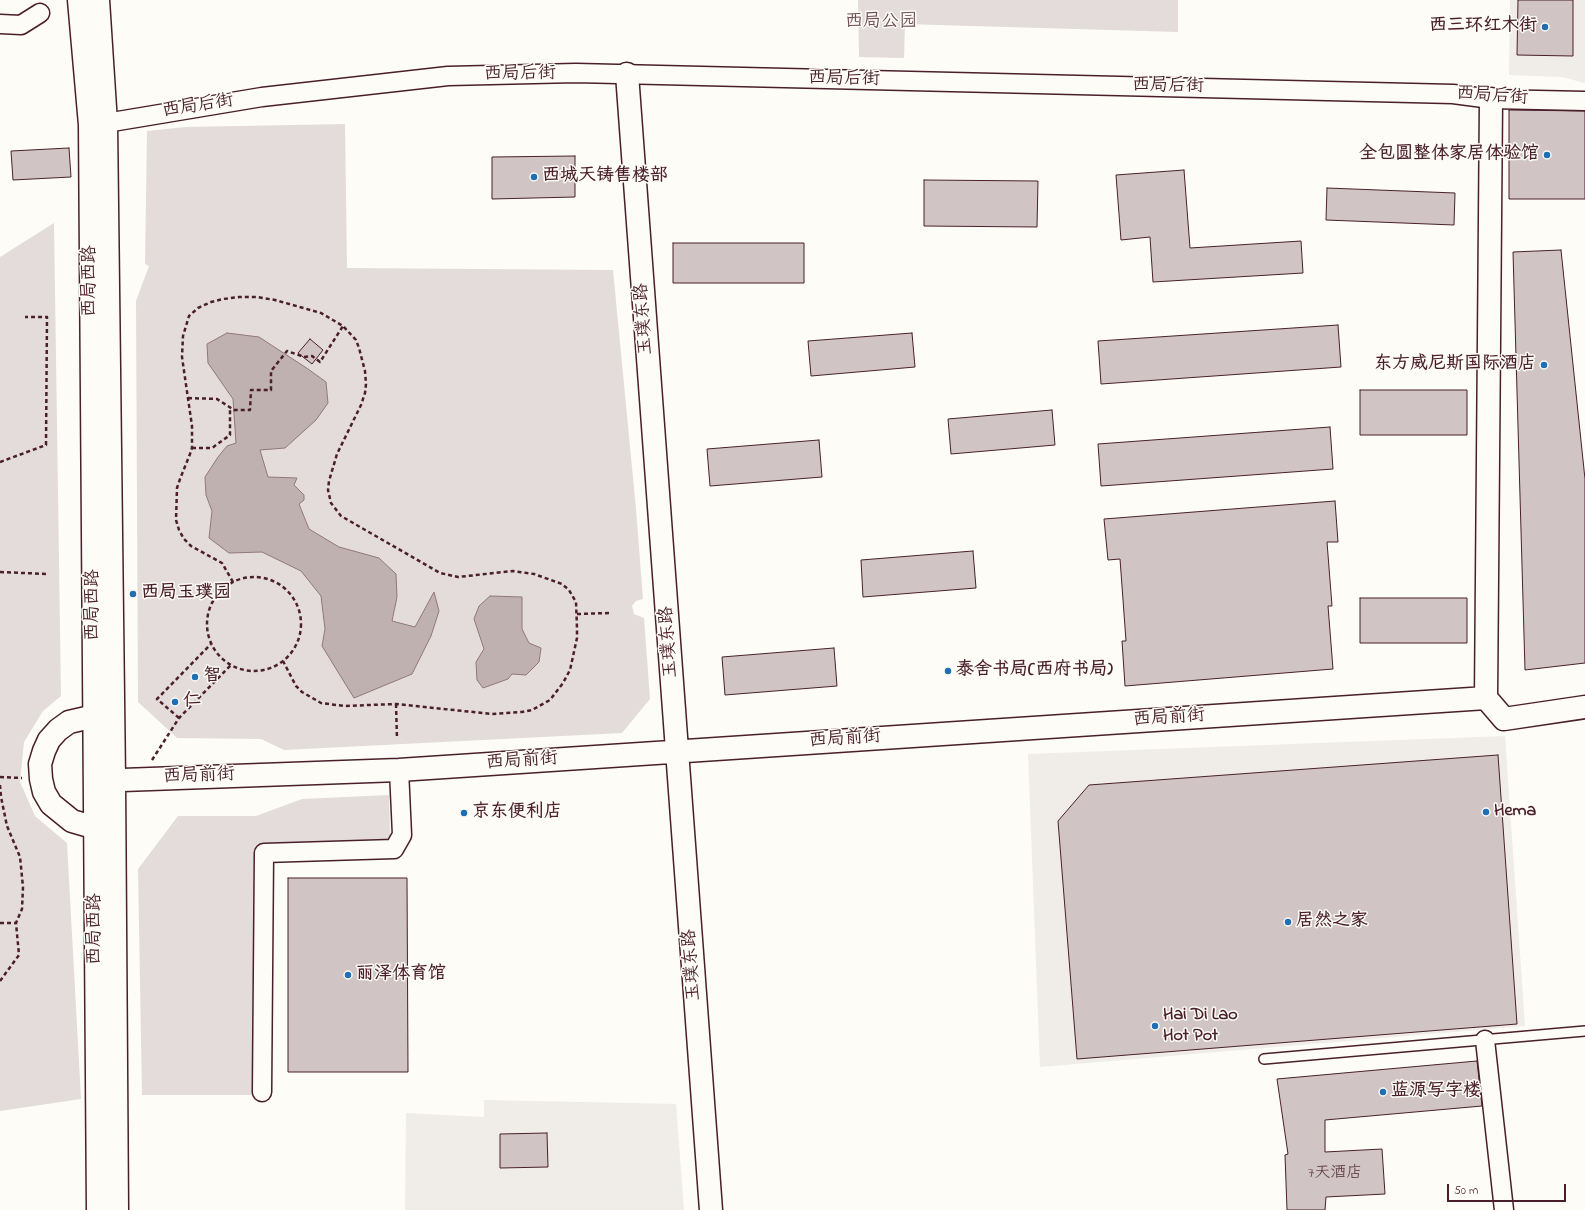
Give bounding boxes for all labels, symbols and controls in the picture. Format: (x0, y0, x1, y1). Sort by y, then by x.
park label: 西局公园 (845, 12, 917, 34)
place label: 西三环红木街 (1429, 16, 1537, 38)
marker: 西三环红木街 (1540, 22, 1550, 32)
street label: 西局后街 (484, 64, 556, 86)
street label: 西局后街 (808, 69, 880, 91)
street label: 西局后街 (1132, 76, 1204, 98)
street label: 西局后街 (1455, 84, 1529, 110)
street label: 西局后街 (161, 91, 235, 123)
place label: 全包圆整体家居体验馆 (1359, 144, 1539, 166)
marker: 全包圆整体家居体验馆 (1542, 150, 1552, 160)
place label: 西城天铸售楼部 (542, 166, 668, 188)
marker: 西城天铸售楼部 (529, 172, 539, 182)
street label: 西局西路 (80, 245, 102, 317)
street label: 玉璞东路 (632, 282, 658, 356)
place label: 东方威尼斯国际酒店 (1374, 354, 1536, 376)
marker: 东方威尼斯国际酒店 (1539, 360, 1549, 370)
street label: 西局西路 (83, 569, 105, 641)
place label: 西局玉璞园 (141, 583, 231, 605)
marker: 西局玉璞园 (128, 589, 138, 599)
street label: 玉璞东路 (657, 605, 683, 679)
place label: 泰舍书局(西府书局) (956, 660, 1113, 682)
place label: 智 (203, 666, 221, 688)
marker: 泰舍书局(西府书局) (943, 666, 953, 676)
marker: 智 (190, 672, 200, 682)
place label: 仁 (183, 691, 201, 713)
marker: 仁 (170, 697, 180, 707)
street label: 西局前街 (1132, 706, 1206, 732)
street label: 西局前街 (808, 727, 882, 753)
street label: 西局前街 (485, 749, 559, 775)
street label: 西局前街 (163, 765, 235, 789)
place label: Hema (1494, 801, 1536, 823)
place label: 京东便利店 (472, 802, 562, 824)
marker: Hema (1481, 807, 1491, 817)
marker: 京东便利店 (459, 808, 469, 818)
street label: 西局西路 (85, 893, 107, 965)
place label: 居然之家 (1296, 911, 1368, 933)
marker: 居然之家 (1283, 917, 1293, 927)
street label: 玉璞东路 (680, 928, 706, 1002)
place label: 丽泽体育馆 (356, 964, 446, 986)
marker: 丽泽体育馆 (343, 970, 353, 980)
place label: Hai Di Lao Hot Pot (1163, 1005, 1238, 1048)
marker: Hai Di Lao Hot Pot (1150, 1021, 1160, 1031)
place label: 蓝源写字楼 (1391, 1081, 1481, 1103)
marker: 蓝源写字楼 (1378, 1087, 1388, 1097)
house number: 7天酒店 (1308, 1164, 1362, 1184)
scale bar (1449, 1176, 1568, 1202)
text: 50 m (1454, 1182, 1478, 1200)

